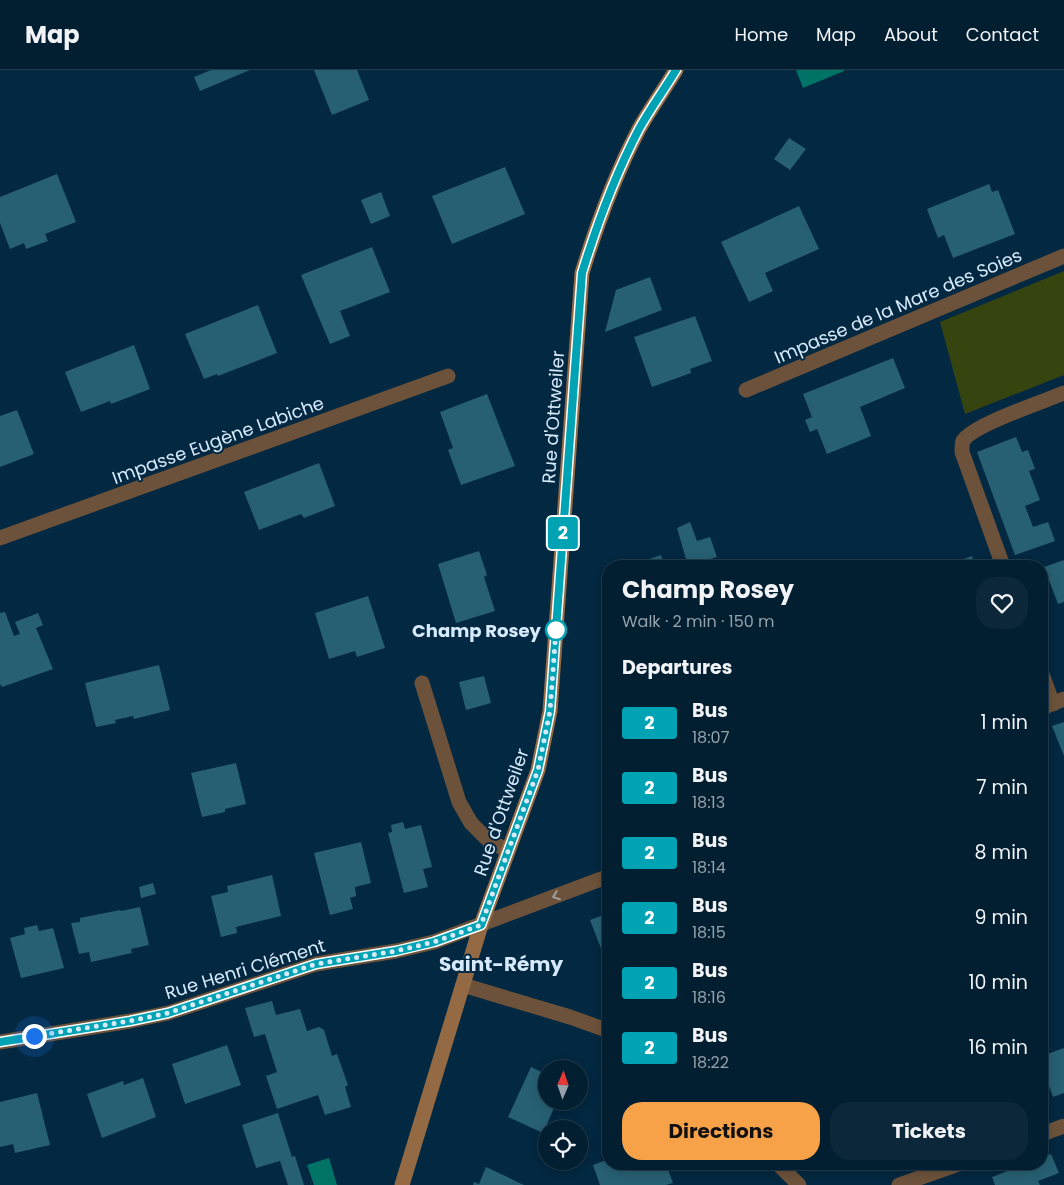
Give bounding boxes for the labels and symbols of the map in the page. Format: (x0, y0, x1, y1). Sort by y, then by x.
street label: Impasse de la Mare des Soies (770, 242, 1026, 370)
street label: Rue d'Ottweiler (536, 349, 570, 484)
street label: Impasse Eugène Labiche (109, 390, 327, 490)
line badge: 2 (547, 517, 579, 549)
place label: Champ Rosey (412, 618, 542, 643)
marker: Champ Rosey (545, 619, 567, 641)
street label: Rue d'Ottweiler (467, 745, 535, 879)
one-way arrow (553, 890, 561, 900)
street label: Rue Henri Clément (162, 933, 328, 1005)
district label: Saint-Rémy (439, 950, 563, 978)
your location (22, 1024, 47, 1049)
north arrow (538, 1060, 588, 1110)

